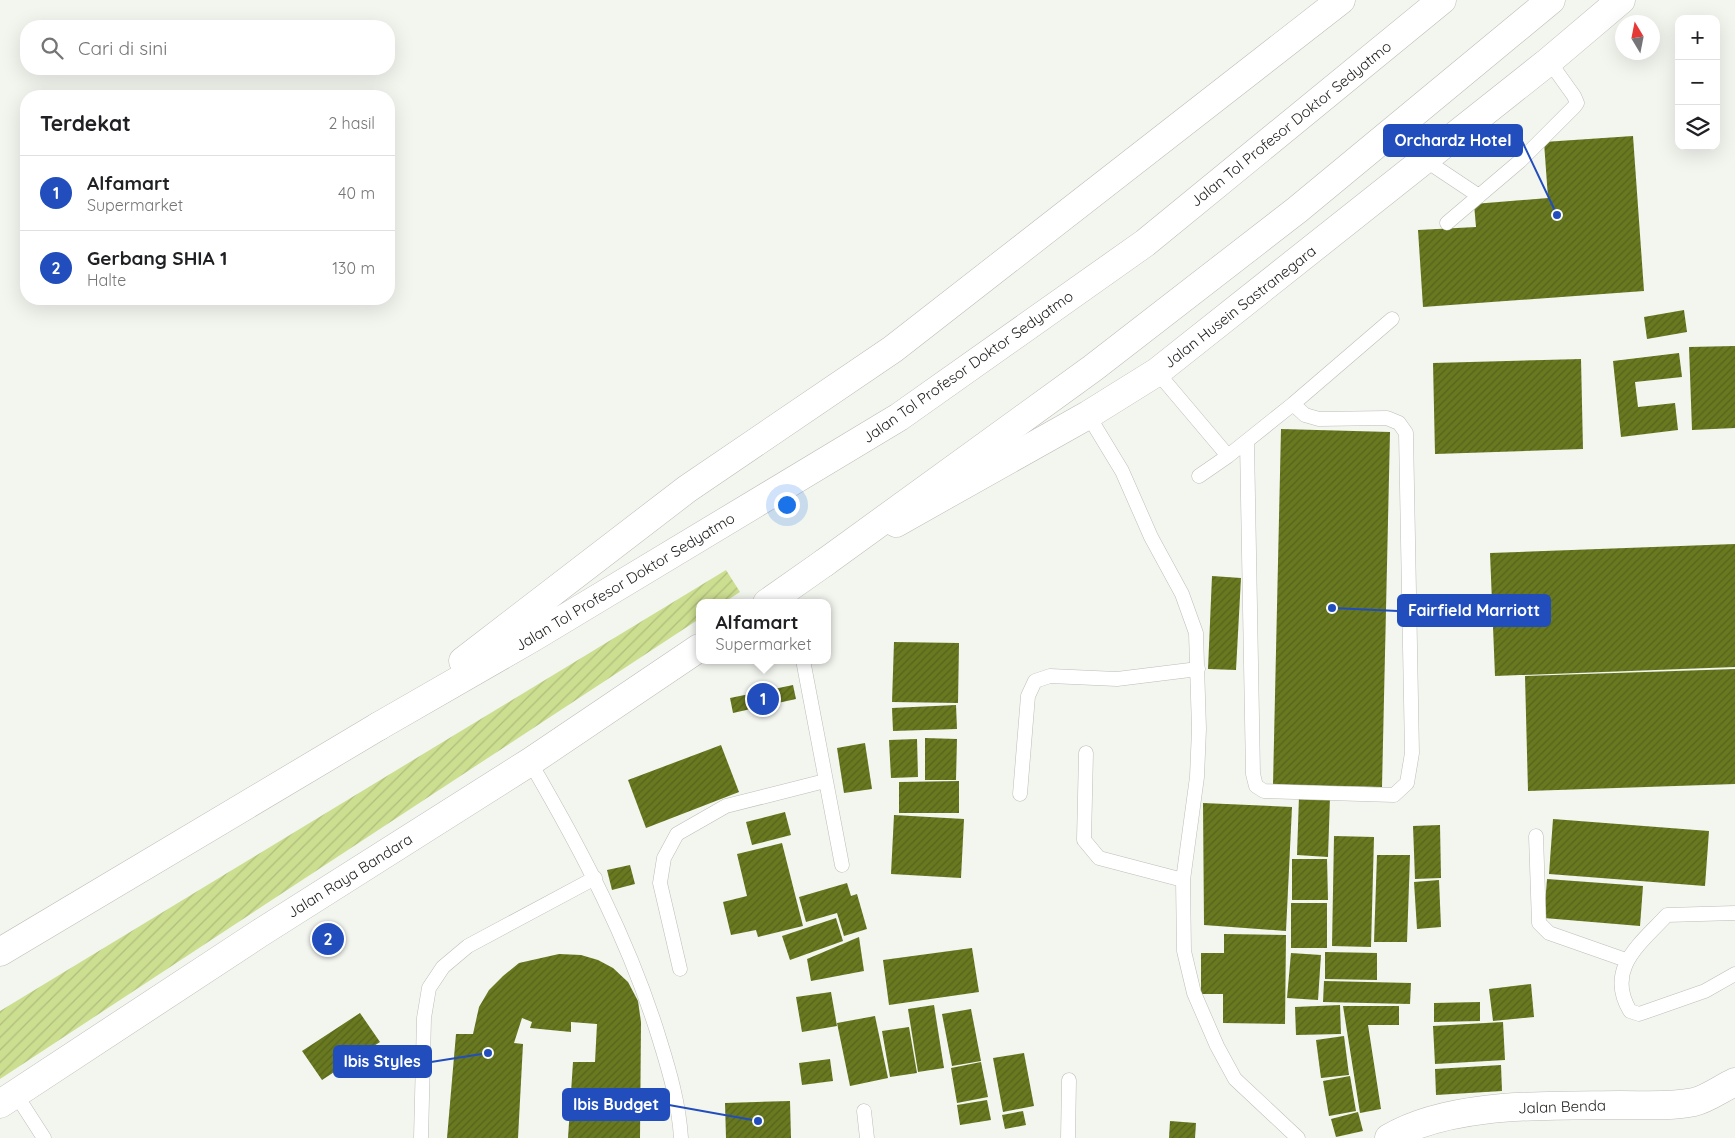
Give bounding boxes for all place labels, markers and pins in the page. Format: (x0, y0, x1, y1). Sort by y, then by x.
callout: Orchardz Hotel (1384, 125, 1522, 156)
callout: Fairfield Marriott (1398, 595, 1550, 626)
pin: 1 (747, 680, 779, 718)
pin: 2 (312, 920, 344, 958)
callout: Ibis Styles (334, 1046, 431, 1077)
callout: Ibis Budget (563, 1089, 669, 1120)

